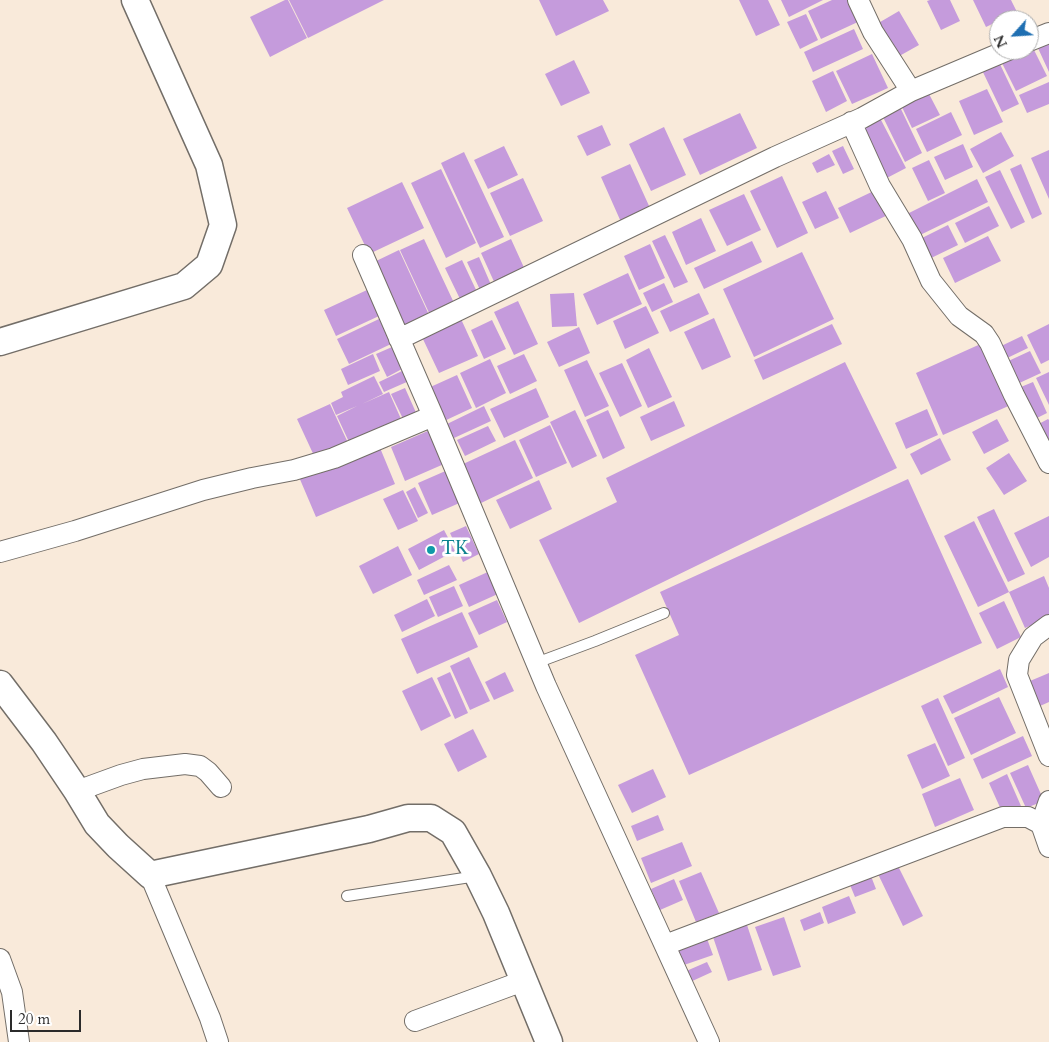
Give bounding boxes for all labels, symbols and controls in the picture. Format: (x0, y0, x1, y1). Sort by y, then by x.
north arrow (989, 10, 1039, 60)
text: N (990, 32, 1012, 51)
place label: TK (441, 539, 469, 561)
marker: TK (425, 544, 437, 556)
scale bar (12, 1000, 84, 1032)
text: 20 m (18, 1009, 50, 1029)

